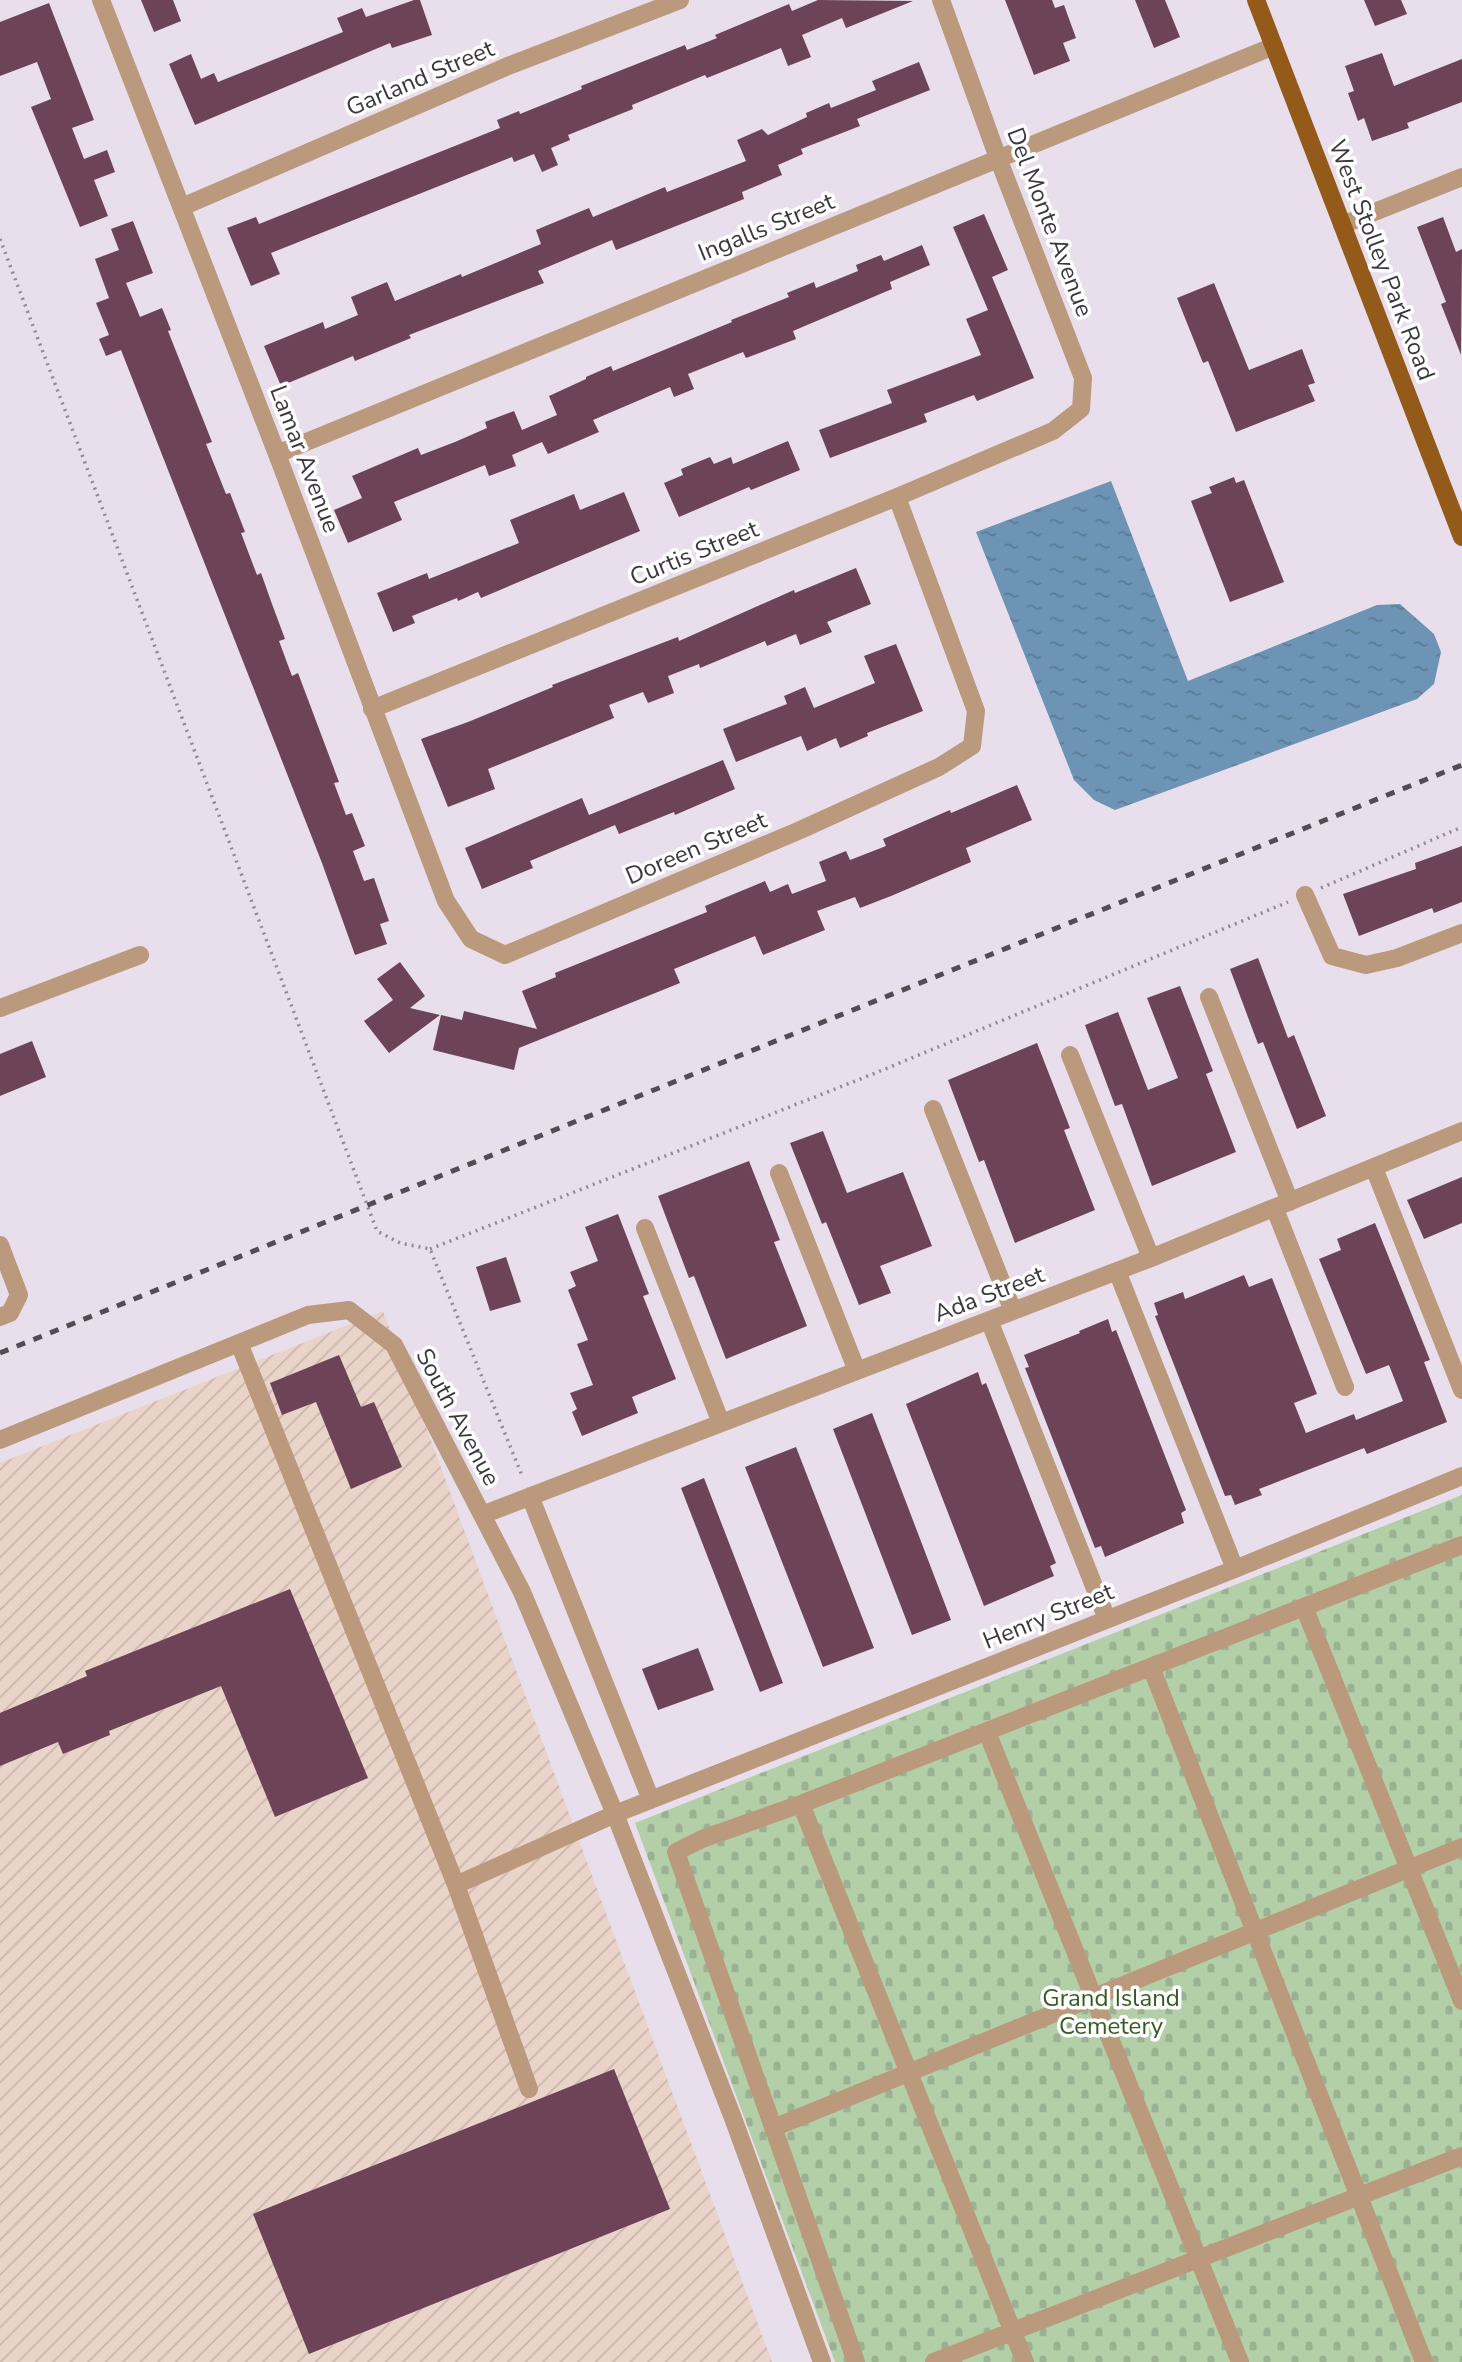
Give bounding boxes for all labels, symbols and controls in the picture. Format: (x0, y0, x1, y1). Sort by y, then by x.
street label: Garland Street (341, 32, 499, 124)
street label: Del Monte Avenue (999, 123, 1101, 321)
street label: West Stolley Park Road (1321, 135, 1443, 385)
street label: Ingalls Street (693, 185, 839, 269)
street label: Lamar Avenue (262, 381, 348, 537)
street label: Curtis Street (625, 513, 763, 593)
street label: Doreen Street (621, 804, 772, 892)
street label: Ada Street (929, 1258, 1049, 1330)
street label: South Avenue (408, 1343, 508, 1491)
street label: Henry Street (978, 1575, 1119, 1657)
park label: Grand Island Cemetery (1042, 1982, 1180, 2042)

